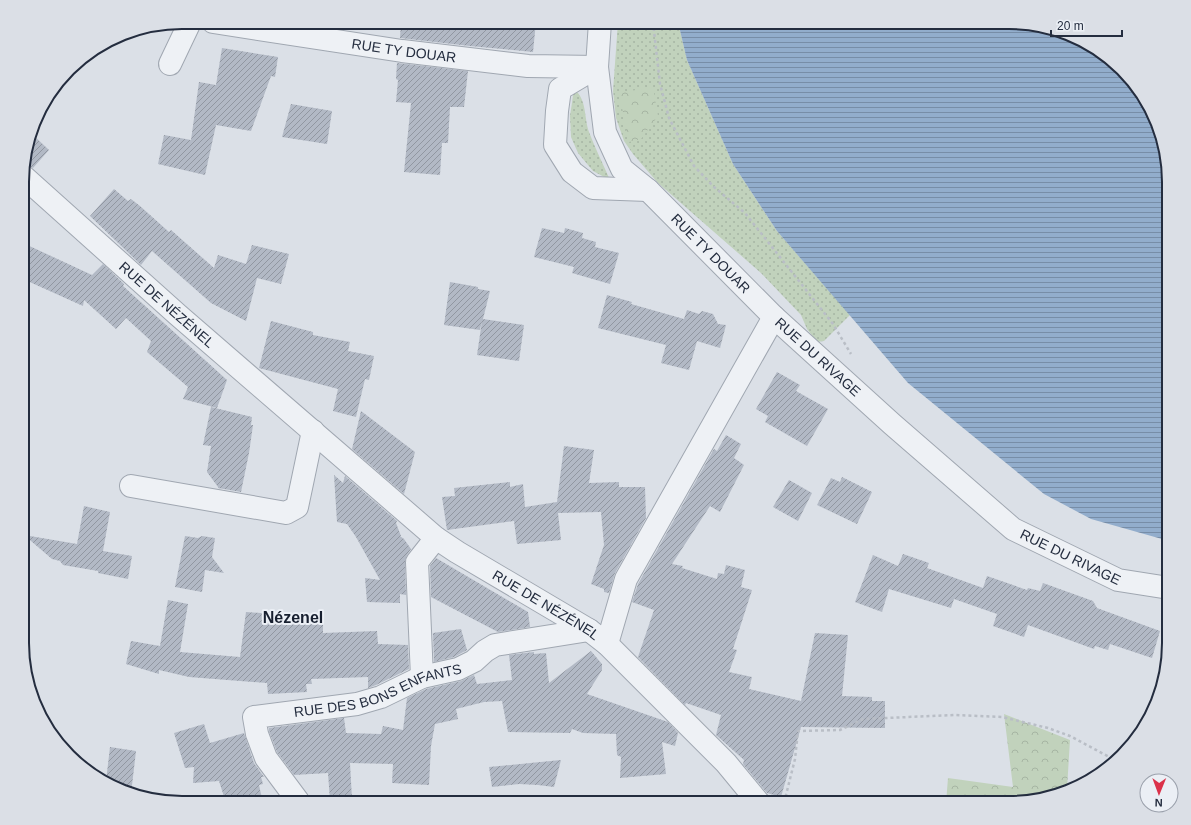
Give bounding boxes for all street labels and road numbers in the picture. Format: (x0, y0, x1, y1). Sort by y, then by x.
street label: RUE TY DOUAR (350, 35, 457, 65)
street label: RUE TY DOUAR (668, 210, 754, 296)
street label: RUE DE NÉZÉNEL (116, 258, 218, 351)
street label: RUE DU RIVAGE (772, 314, 864, 400)
street label: RUE DU RIVAGE (1018, 526, 1123, 588)
street label: RUE DE NÉZÉNEL (490, 567, 603, 643)
street label: RUE DES BONS ENFANTS (293, 660, 463, 720)

